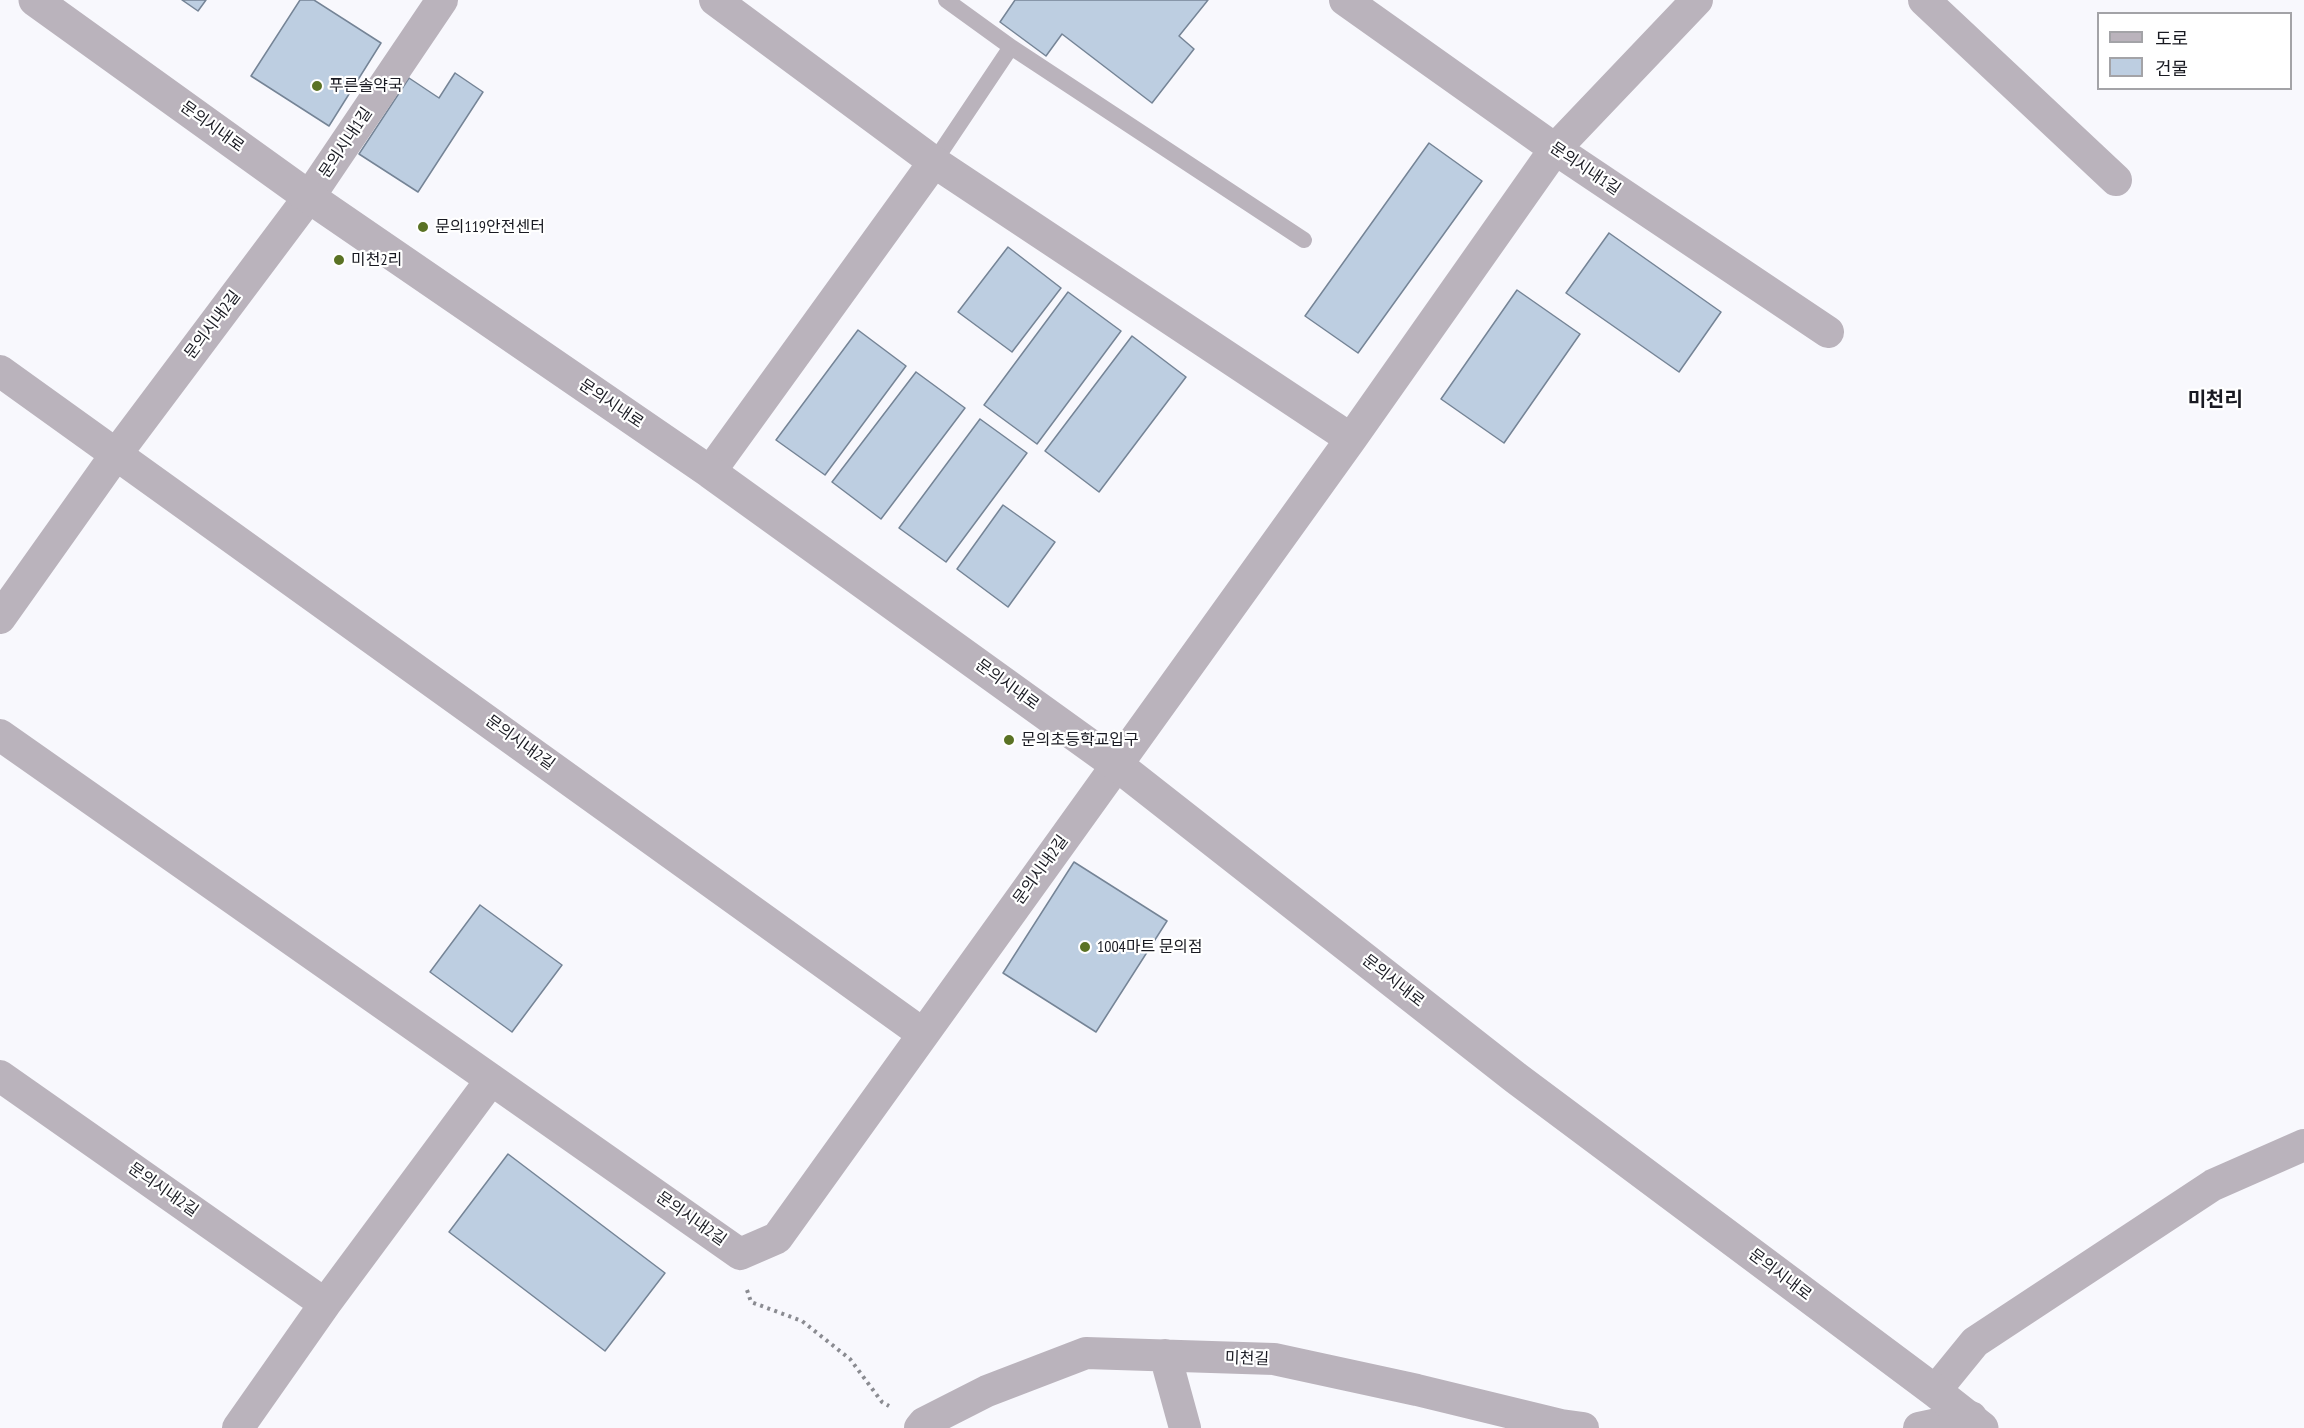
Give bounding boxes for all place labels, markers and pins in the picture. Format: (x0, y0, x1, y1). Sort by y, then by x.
place label: 푸른솔약국 (329, 76, 403, 96)
marker: 푸른솔약국 (310, 79, 324, 93)
place label: 문의119안전센터 (435, 217, 545, 237)
marker: 문의119안전센터 (416, 220, 430, 234)
place label: 미천2리 (351, 250, 402, 270)
marker: 미천2리 (332, 253, 346, 267)
place label: 문의초등학교입구 (1021, 730, 1139, 750)
marker: 문의초등학교입구 (1002, 733, 1016, 747)
place label: 1004마트 문의점 (1097, 937, 1203, 957)
marker: 1004마트 문의점 (1078, 940, 1092, 954)

